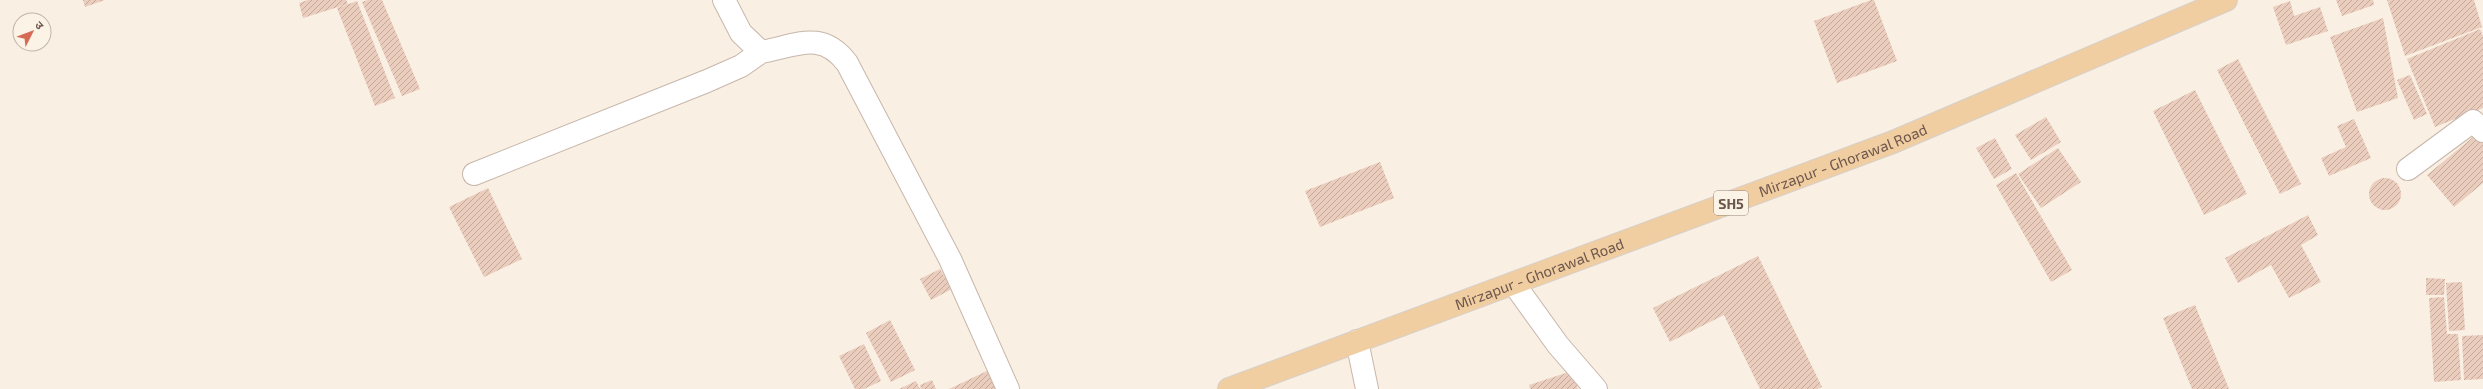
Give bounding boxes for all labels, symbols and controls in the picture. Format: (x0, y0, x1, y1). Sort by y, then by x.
north arrow (12, 12, 52, 52)
text: उ (33, 18, 47, 32)
street label: Mirzapur - Ghorawal Road (1756, 120, 1930, 200)
road number: SH5 (1714, 191, 1748, 215)
street label: Mirzapur - Ghorawal Road (1452, 234, 1626, 313)

